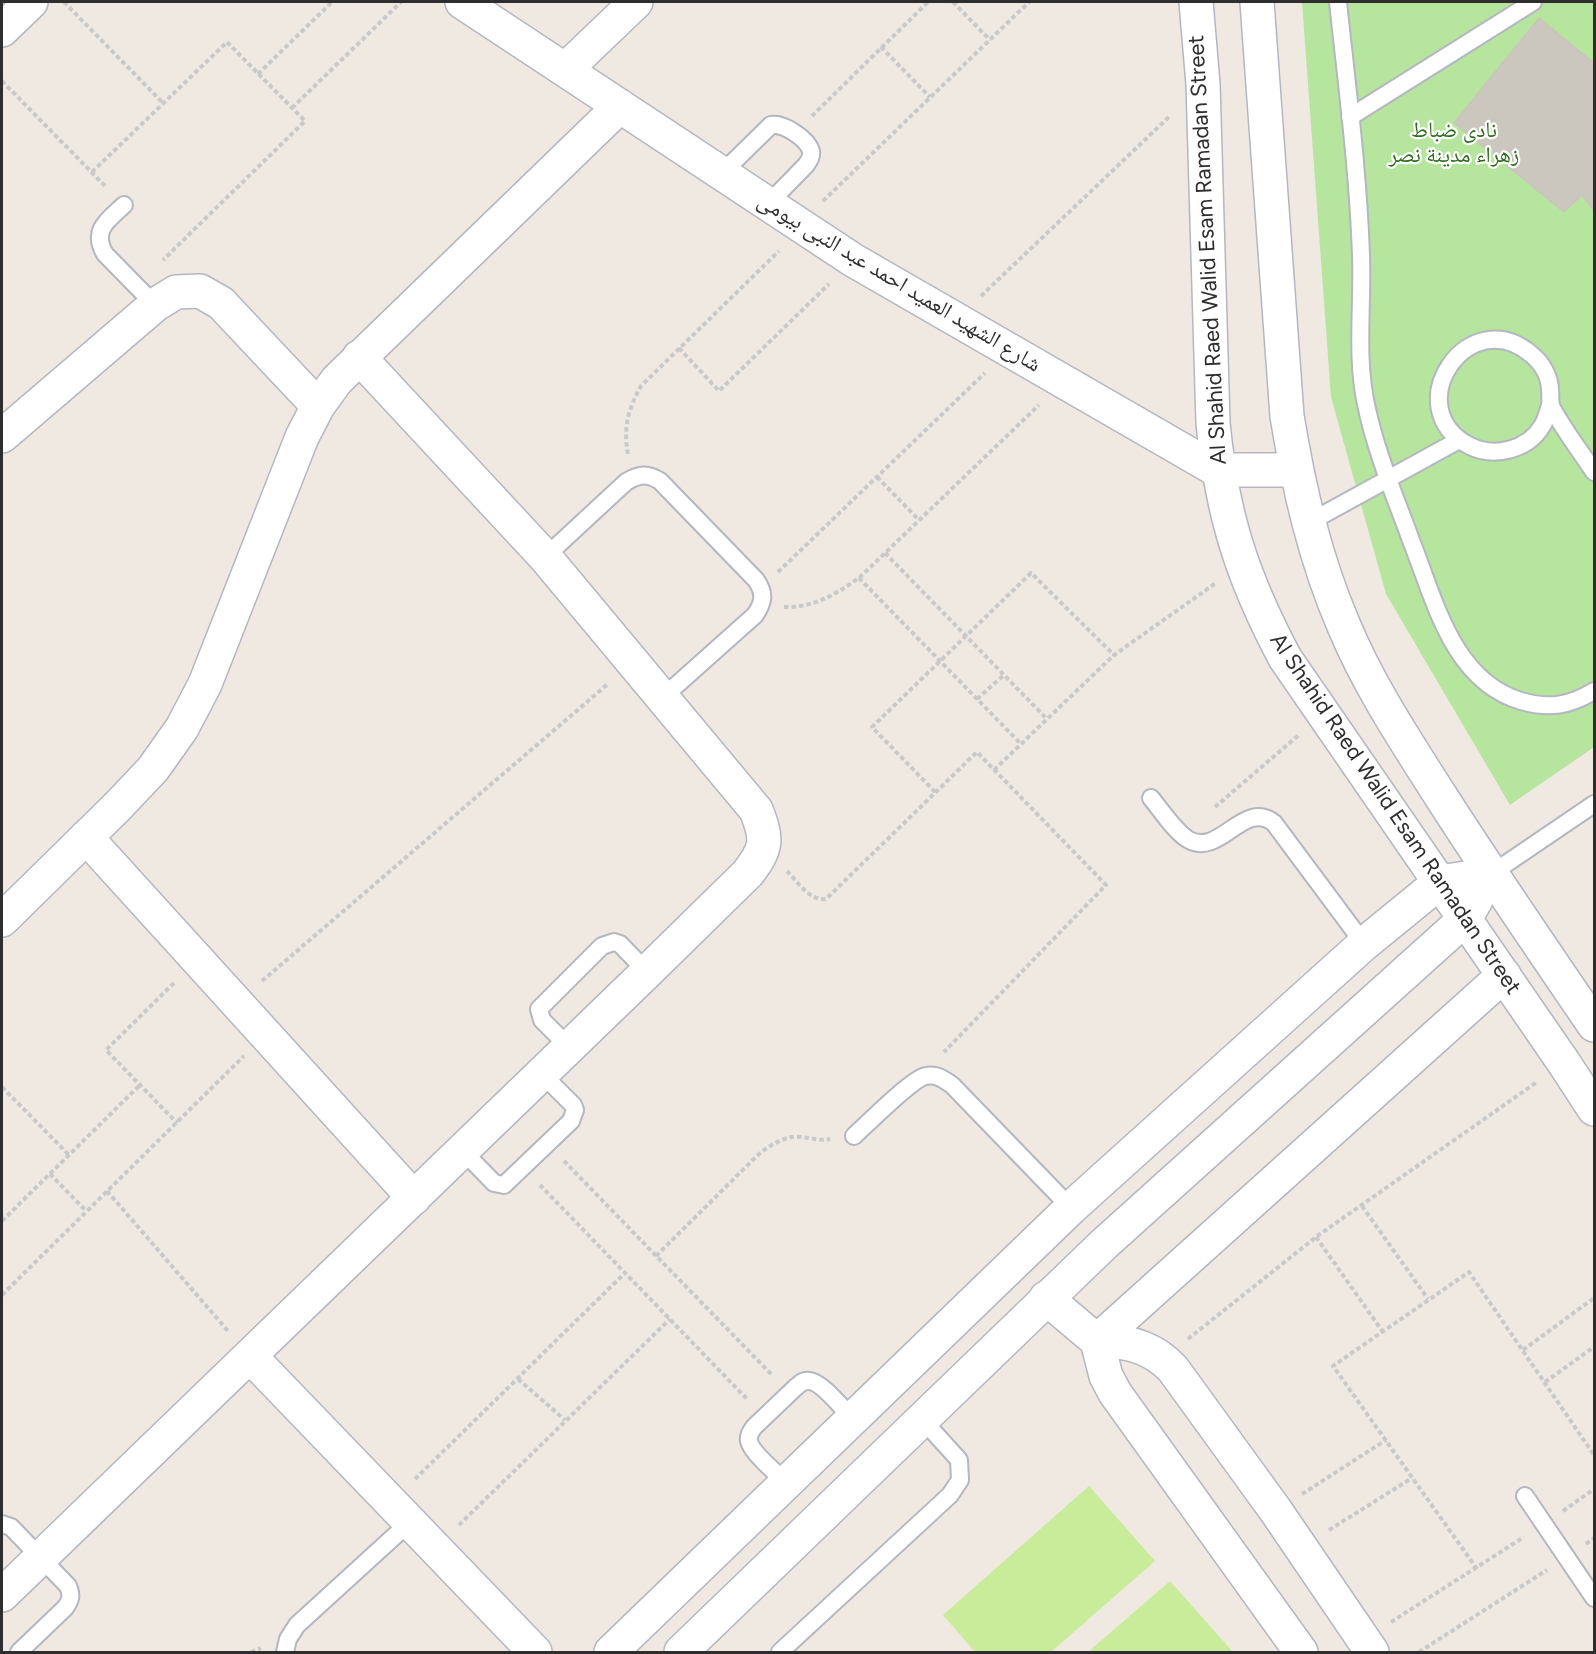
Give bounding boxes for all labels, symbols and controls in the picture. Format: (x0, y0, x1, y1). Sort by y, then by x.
street label: Al Shahid Raed Walid Esam Ramadan Street (1184, 35, 1232, 465)
park label: نادى ضباط زهراء مدينة نصر (1389, 118, 1519, 170)
street label: شارع الشهيد العميد احمد عبد النبى بيومى (752, 188, 1046, 378)
street label: Al Shahid Raed Walid Esam Ramadan Street (1264, 628, 1526, 1000)

